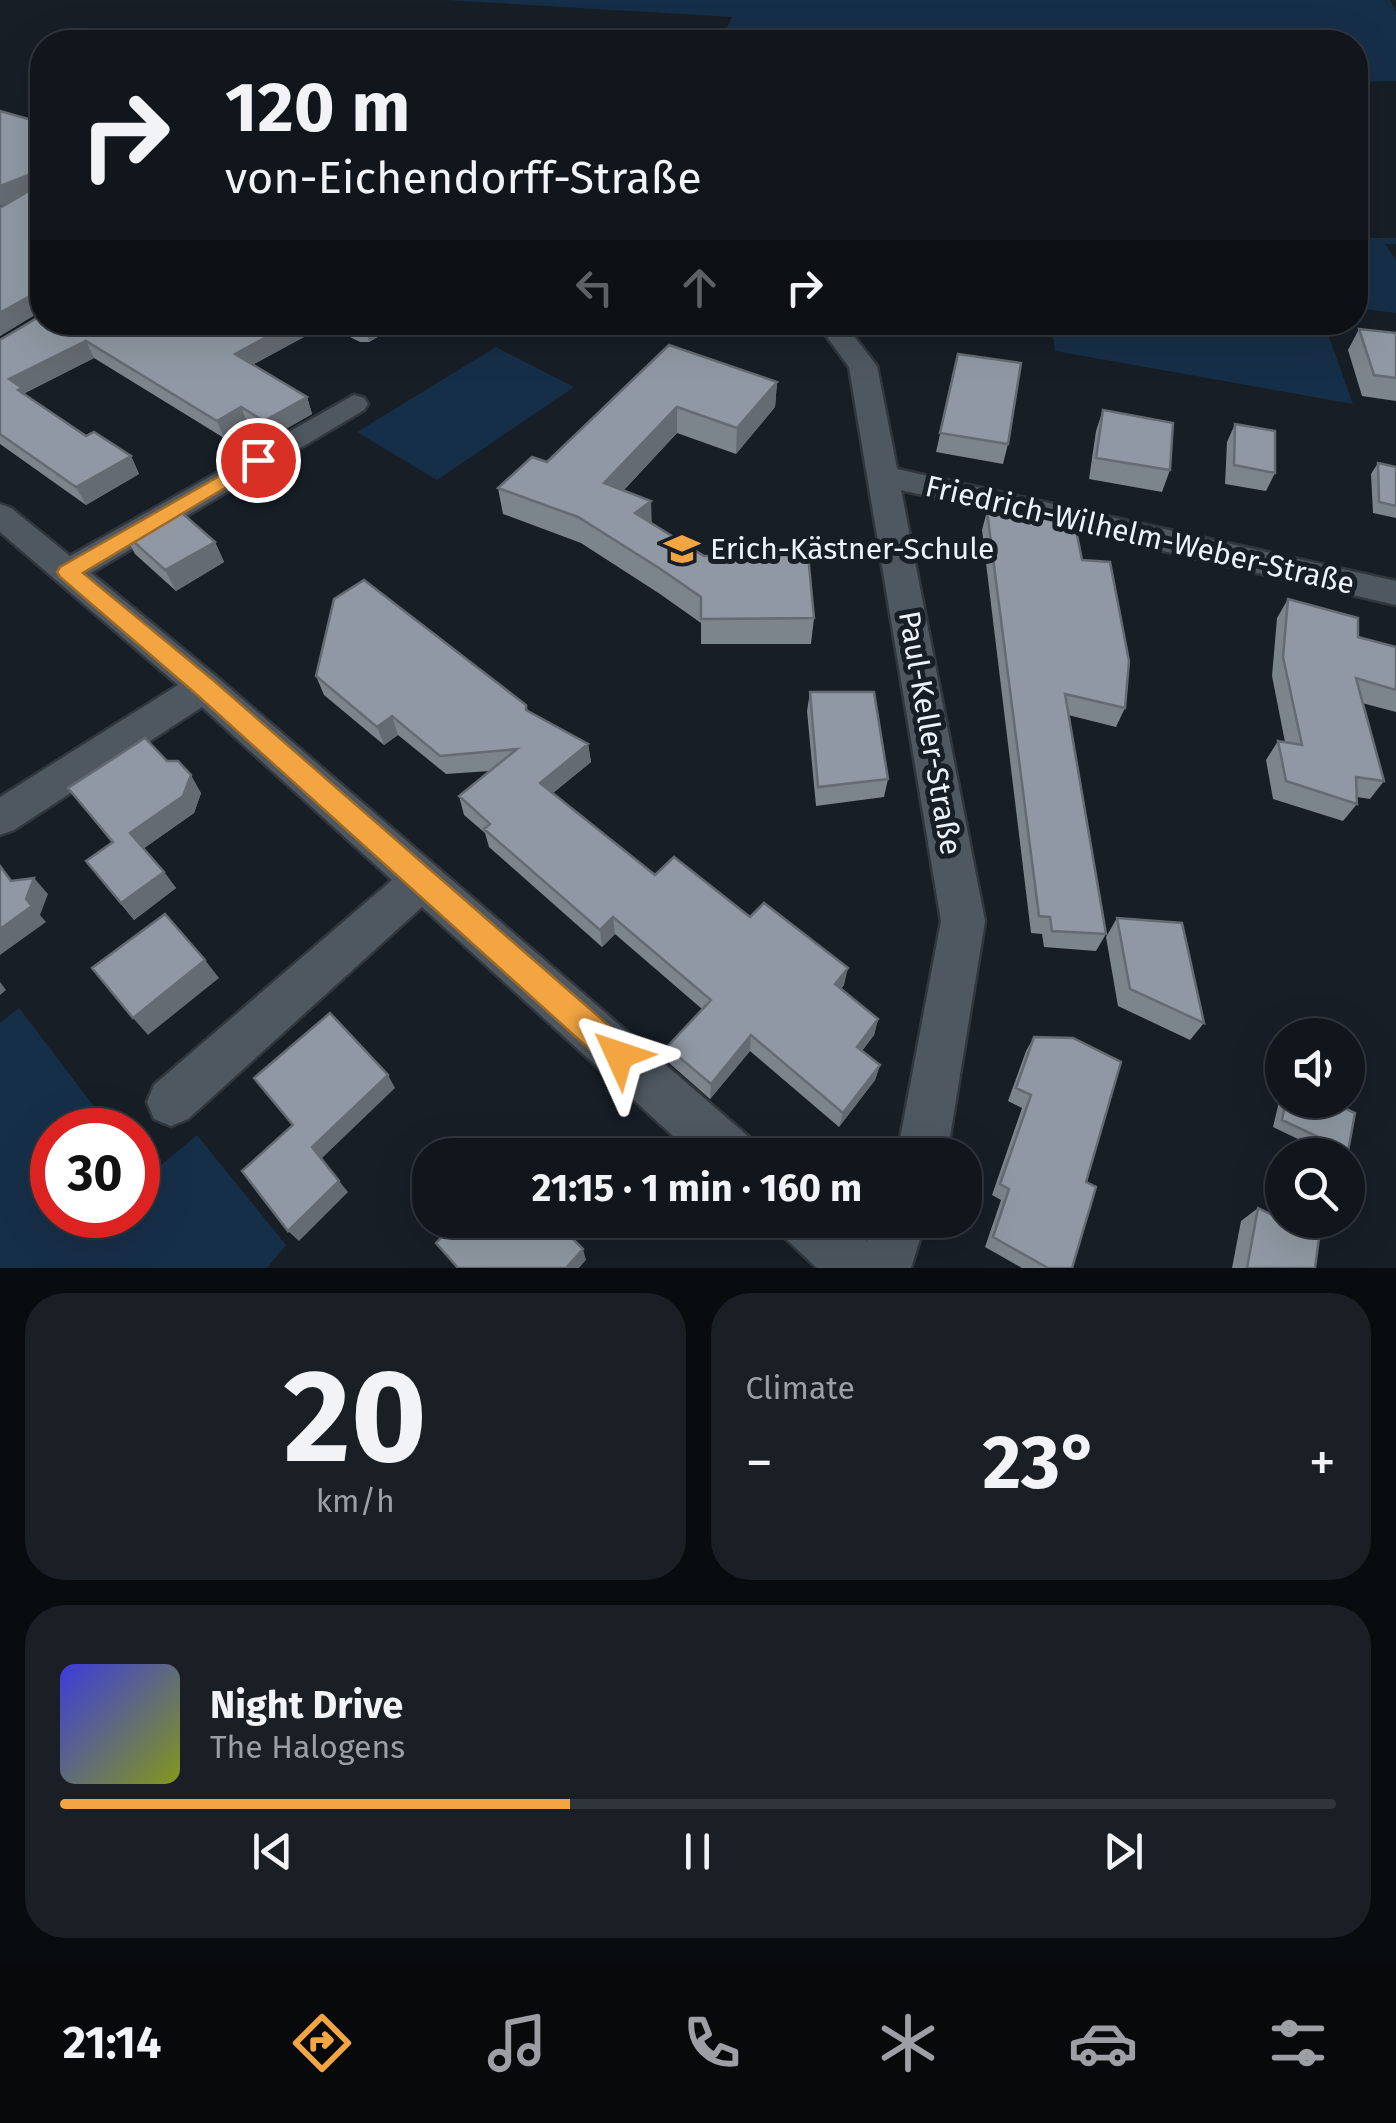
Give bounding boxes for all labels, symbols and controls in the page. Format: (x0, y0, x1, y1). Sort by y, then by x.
text: 120 m (225, 66, 410, 150)
icon: right (60, 70, 190, 200)
text: von-Eichendorff-Straße (225, 151, 702, 205)
icon: left (567, 260, 622, 315)
icon: ahead (672, 260, 727, 315)
icon: right (777, 260, 832, 315)
pin (216, 418, 301, 503)
icon: arrive (231, 433, 286, 488)
street label: Friedrich-Wilhelm-Weber-Straße (922, 468, 1358, 602)
school or university icon: Erich-Kästner-Schule (663, 530, 701, 568)
place label: Erich-Kästner-Schule (710, 531, 994, 567)
street label: Paul-Keller-Straße (891, 608, 969, 858)
position arrow (567, 1003, 671, 1107)
map controls (1265, 1018, 1365, 1238)
button: sound (1265, 1018, 1365, 1118)
speed limit sign: 30 (30, 1108, 160, 1238)
button: search (1265, 1138, 1365, 1238)
text: 21:15 · 1 min · 160 m (532, 1165, 862, 1211)
text: 20 (284, 1339, 427, 1495)
text: Climate (746, 1369, 855, 1407)
text: 23° (983, 1418, 1099, 1508)
text: − (746, 1430, 773, 1496)
text: + (1309, 1430, 1336, 1496)
text: km/h (316, 1482, 395, 1520)
text: Night Drive (210, 1682, 403, 1728)
text: The Halogens (210, 1728, 405, 1766)
icon: previous (245, 1824, 300, 1879)
icon: pause (670, 1824, 725, 1879)
icon: next (1096, 1824, 1151, 1879)
icon: directions (287, 2008, 357, 2078)
icon: music (482, 2008, 552, 2078)
icon: phone (677, 2008, 747, 2078)
icon: climate (873, 2008, 943, 2078)
icon: car (1068, 2008, 1138, 2078)
icon: filters (1263, 2008, 1333, 2078)
text: 21:14 (63, 2016, 161, 2070)

